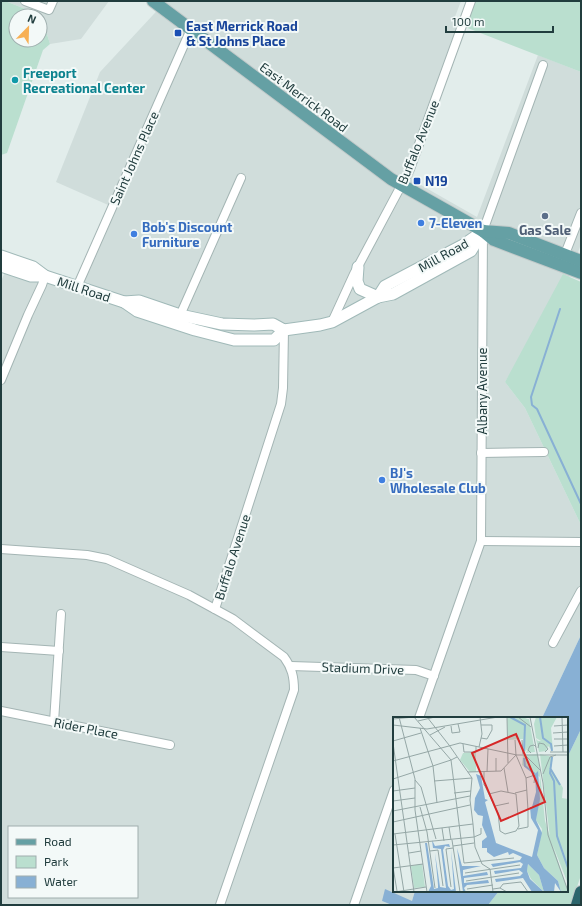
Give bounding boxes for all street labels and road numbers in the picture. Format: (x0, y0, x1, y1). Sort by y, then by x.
street label: East Merrick Road (257, 59, 351, 135)
street label: Buffalo Avenue (394, 98, 442, 186)
street label: Saint Johns Place (106, 109, 162, 207)
street label: Mill Road (415, 235, 471, 275)
street label: Mill Road (55, 273, 113, 305)
street label: Albany Avenue (474, 348, 490, 434)
street label: Buffalo Avenue (211, 512, 253, 602)
street label: Stadium Drive (321, 659, 405, 677)
street label: Rider Place (52, 714, 120, 742)

